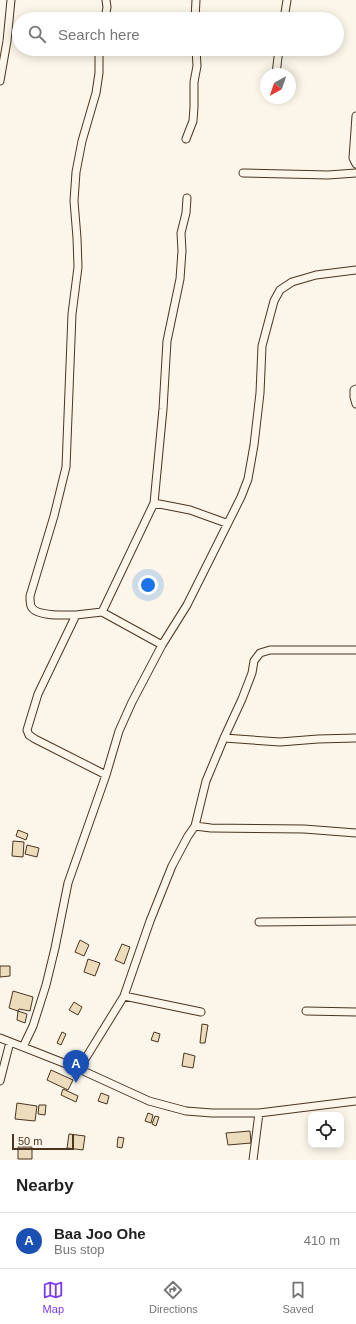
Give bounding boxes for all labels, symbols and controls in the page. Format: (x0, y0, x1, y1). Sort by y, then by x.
search box (12, 12, 344, 56)
icon: search (26, 23, 48, 45)
text: Search here (58, 26, 140, 43)
north arrow (260, 68, 296, 104)
your location (138, 575, 158, 595)
pin: A (63, 1050, 89, 1083)
map controls (308, 1112, 344, 1148)
button: locate (308, 1112, 344, 1148)
scale bar (12, 1132, 74, 1151)
text: 50 m (18, 1135, 42, 1147)
text: Nearby (16, 1176, 74, 1195)
text: Baa Joo Ohe (54, 1225, 146, 1242)
text: A (24, 1233, 34, 1248)
text: 410 m (304, 1233, 340, 1248)
text: Bus stop (54, 1242, 105, 1257)
tab: Map (42, 1279, 64, 1315)
tab: Directions (149, 1279, 198, 1315)
tab: Saved (282, 1279, 314, 1315)

